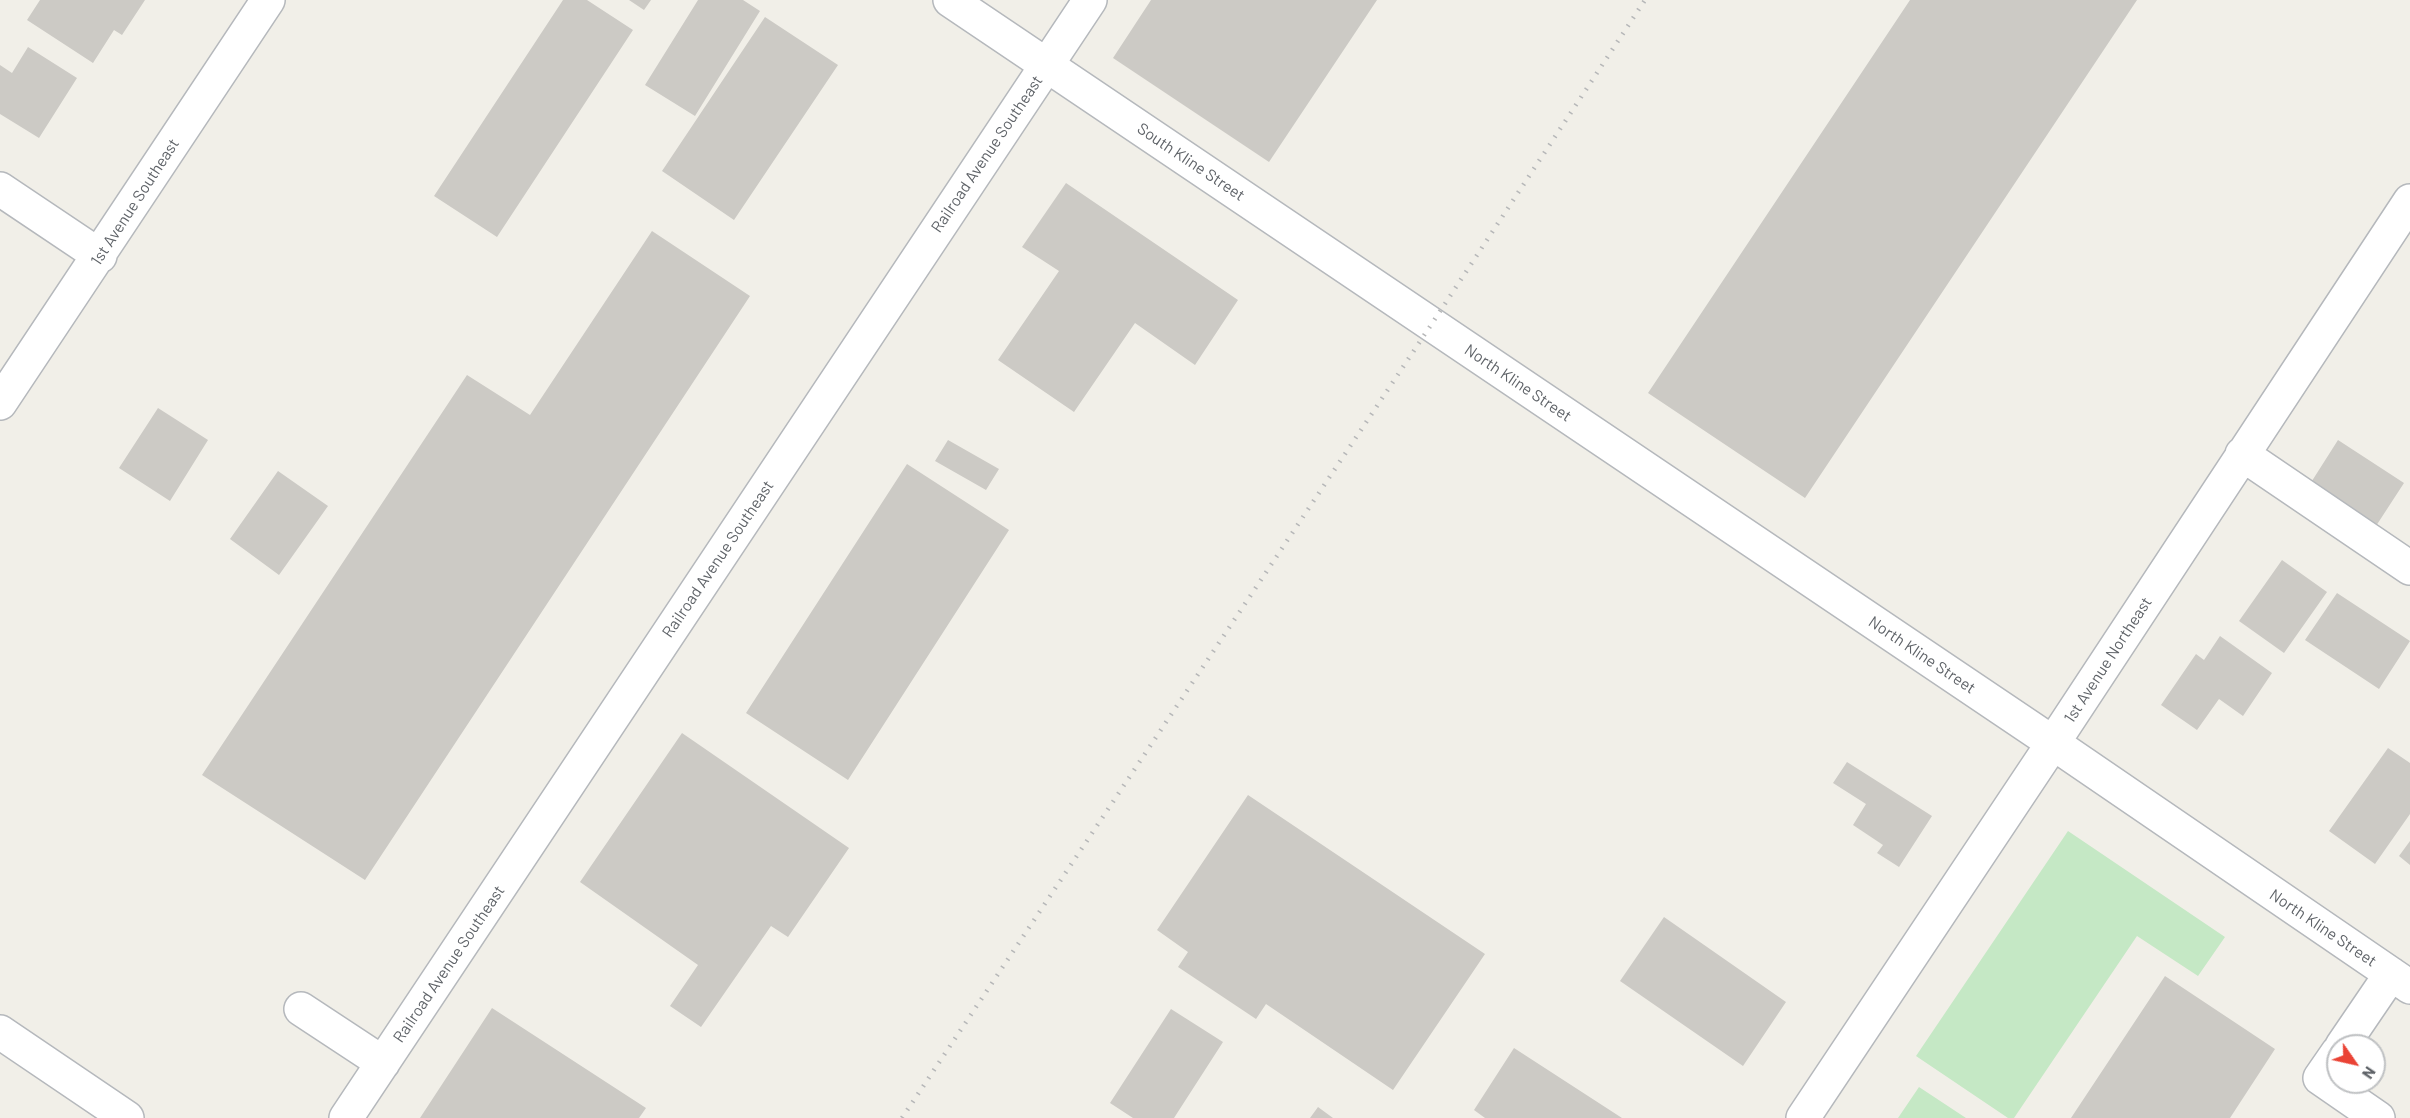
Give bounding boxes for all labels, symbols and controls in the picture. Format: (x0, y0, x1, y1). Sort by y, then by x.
street label: Railroad Avenue Southeast (927, 72, 1047, 236)
street label: South Kline Street (1134, 119, 1248, 205)
street label: 1st Avenue Southeast (87, 135, 183, 269)
street label: North Kline Street (1461, 340, 1575, 426)
street label: Railroad Avenue Southeast (658, 477, 778, 641)
street label: 1st Avenue Northeast (2060, 593, 2156, 727)
street label: North Kline Street (1865, 612, 1979, 698)
street label: Railroad Avenue Southeast (389, 882, 509, 1046)
street label: North Kline Street (2266, 885, 2380, 971)
north arrow (2326, 1034, 2386, 1094)
text: N (2359, 1063, 2381, 1083)

